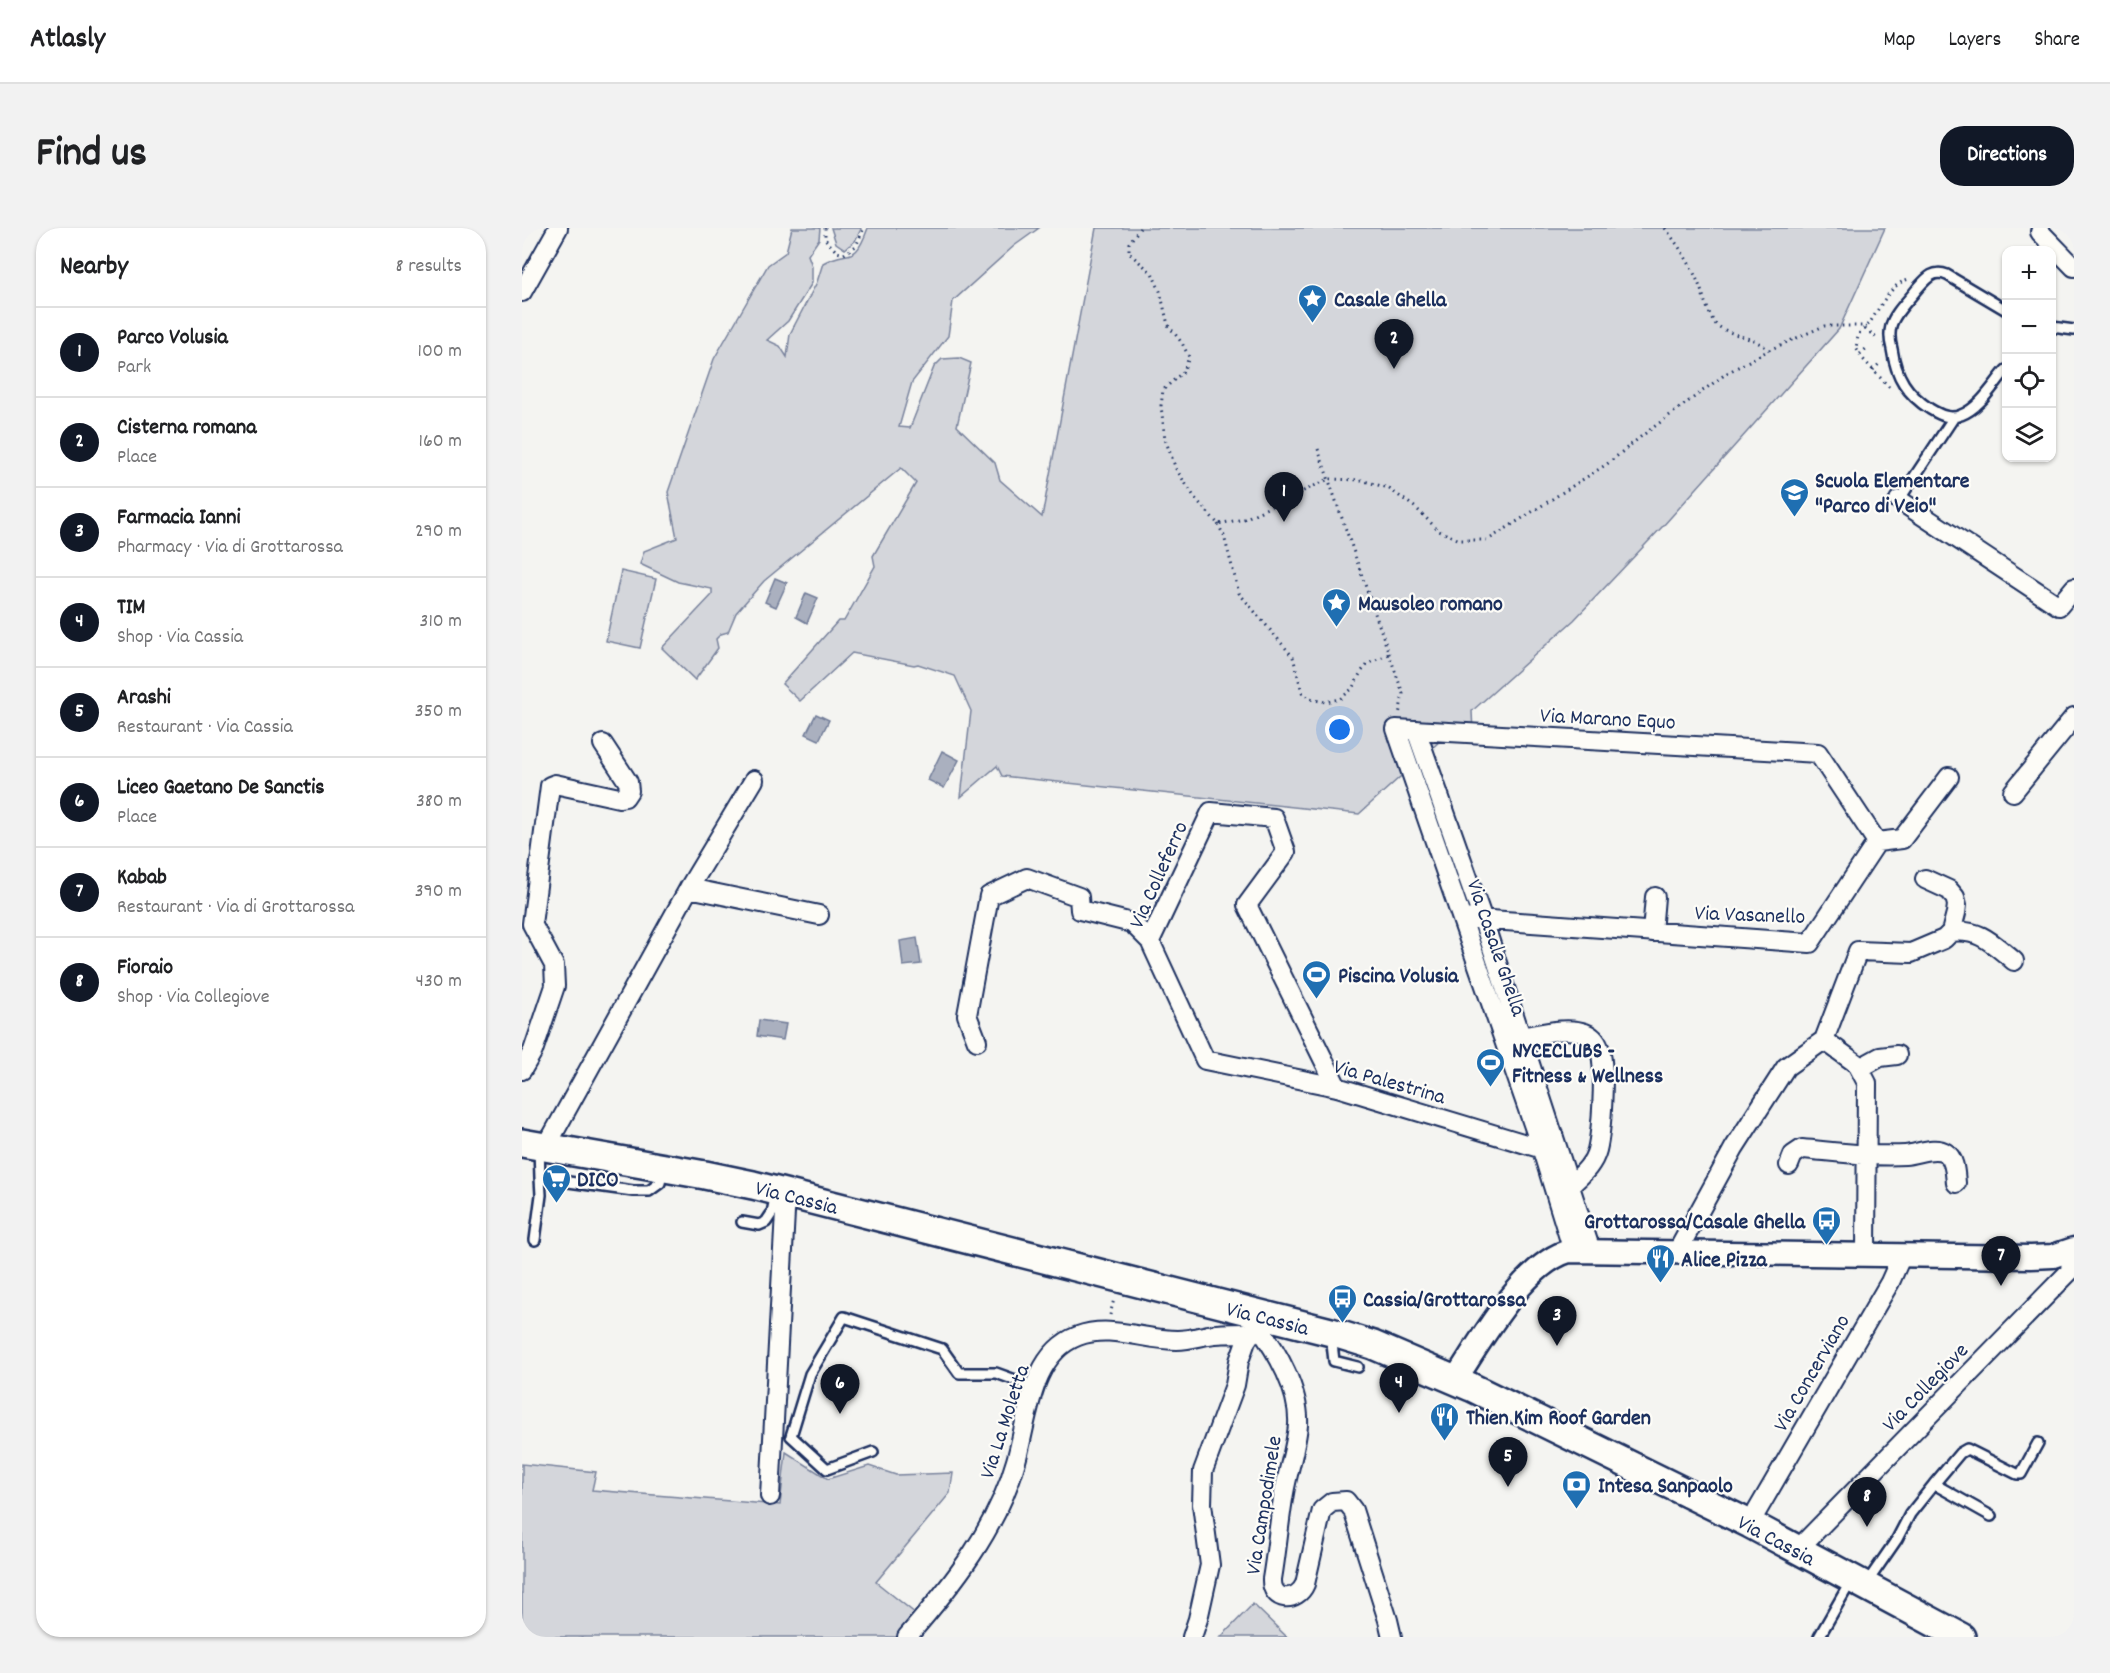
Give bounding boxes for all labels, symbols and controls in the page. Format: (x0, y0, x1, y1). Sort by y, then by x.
text: Atlasly (30, 21, 105, 61)
text: Map (1884, 26, 1915, 56)
text: Layers (1948, 26, 2001, 56)
text: Share (2034, 26, 2080, 56)
text: Find us (36, 126, 147, 186)
button: Directions (1940, 126, 2074, 186)
map controls (2002, 246, 2056, 462)
button: + (2002, 246, 2056, 300)
text: Nearby (60, 249, 128, 286)
text: 8 results (396, 253, 462, 281)
place icon: Casale Ghella (1297, 282, 1329, 324)
place label: Casale Ghella (1334, 286, 1447, 317)
button: − (2002, 300, 2056, 354)
pin: 2 (1374, 320, 1414, 369)
text: Parco Volusia (117, 323, 228, 354)
text: 1 (77, 338, 82, 366)
text: 100 m (418, 338, 462, 366)
text: Park (117, 354, 151, 382)
button: locate (2002, 354, 2056, 408)
button: layers (2002, 408, 2056, 462)
text: Cisterna romana (117, 413, 257, 444)
text: 2 (75, 428, 84, 456)
text: 160 m (419, 428, 462, 456)
text: Place (117, 444, 157, 472)
place label: Scuola Elementare "Parco di Veio" (1815, 467, 1970, 523)
pin: 1 (1264, 472, 1304, 522)
school or university icon: Scuola Elementare "Parco di Veio" (1778, 476, 1810, 518)
text: Farmacia Ianni (117, 503, 240, 534)
text: 3 (75, 518, 84, 546)
text: 290 m (415, 518, 462, 546)
text: Pharmacy · Via di Grottarossa (117, 534, 343, 562)
place icon: Mausoleo romano (1321, 586, 1353, 628)
place label: Mausoleo romano (1358, 590, 1503, 621)
text: TIM (117, 593, 146, 624)
text: 4 (75, 608, 84, 636)
text: 310 m (420, 608, 462, 636)
text: Shop · Via Cassia (117, 624, 243, 652)
text: Arashi (117, 683, 171, 714)
text: 5 (75, 698, 84, 726)
text: 350 m (415, 698, 462, 726)
street label: Via Marano Equo (1539, 701, 1676, 740)
text: Restaurant · Via Cassia (117, 714, 293, 742)
your location (1325, 715, 1354, 744)
text: Liceo Gaetano De Sanctis (117, 773, 324, 804)
text: 6 (75, 788, 84, 816)
text: 380 m (416, 788, 462, 816)
text: Place (117, 804, 157, 832)
street label: Via Colleferro (1123, 817, 1198, 934)
text: Kabab (117, 863, 167, 894)
street label: Via Casale Ghella (1457, 876, 1533, 1021)
text: 7 (76, 878, 83, 906)
text: 390 m (415, 878, 462, 906)
text: Restaurant · Via di Grottarossa (117, 894, 354, 922)
street label: Via Vasanello (1694, 899, 1806, 934)
text: Fioraio (117, 953, 173, 984)
sports icon: Piscina Volusia (1301, 958, 1333, 1000)
place label: Piscina Volusia (1338, 962, 1459, 993)
text: 8 (75, 968, 84, 996)
text: 430 m (416, 968, 462, 996)
text: Shop · Via Collegiove (117, 984, 270, 1012)
place label: NYCECLUBS - Fitness & Wellness (1512, 1037, 1663, 1093)
sports icon: NYCECLUBS - Fitness & Wellness (1475, 1046, 1507, 1088)
street label: Via Palestrina (1329, 1053, 1449, 1114)
supermarket icon: DICO (540, 1162, 572, 1204)
place label: DICO (577, 1166, 619, 1197)
street label: Via Cassia (752, 1174, 841, 1225)
bus stop icon: Grottarossa/Casale Ghella (1810, 1204, 1842, 1246)
place label: Grottarossa/Casale Ghella (1584, 1208, 1806, 1239)
pin: 7 (1982, 1236, 2020, 1286)
restaurant icon: Alice Pizza (1644, 1242, 1676, 1284)
place label: Alice Pizza (1681, 1246, 1768, 1277)
bus stop icon: Cassia/Grottarossa (1326, 1282, 1358, 1324)
place label: Cassia/Grottarossa (1363, 1286, 1526, 1317)
street label: Via Cassia (1223, 1295, 1312, 1346)
pin: 3 (1538, 1296, 1576, 1346)
street label: Via Concerviano (1767, 1309, 1859, 1438)
street label: Via Collegiove (1876, 1337, 1977, 1440)
street label: Via La Moletta (973, 1360, 1040, 1483)
pin: 6 (820, 1364, 860, 1414)
pin: 4 (1380, 1364, 1418, 1413)
restaurant icon: Thien Kim Roof Garden (1429, 1400, 1461, 1442)
place label: Thien Kim Roof Garden (1466, 1404, 1651, 1435)
street label: Via Campodimele (1239, 1434, 1292, 1577)
pin: 5 (1488, 1438, 1528, 1487)
bank icon: Intesa Sanpaolo (1561, 1468, 1593, 1510)
place label: Intesa Sanpaolo (1598, 1472, 1733, 1503)
pin: 8 (1848, 1478, 1886, 1527)
street label: Via Cassia (1731, 1509, 1820, 1576)

